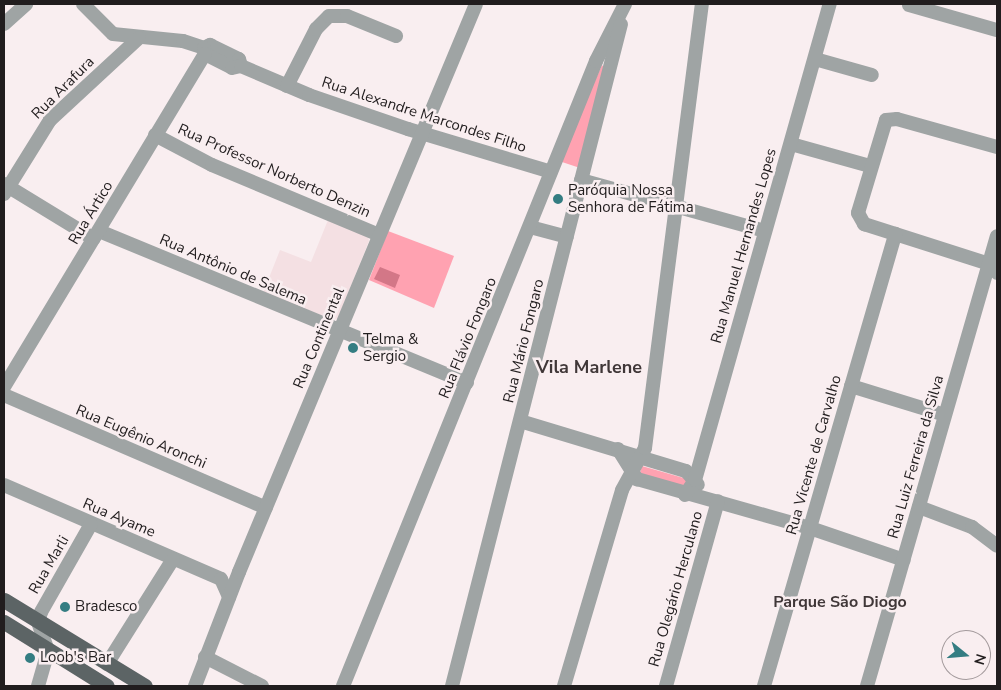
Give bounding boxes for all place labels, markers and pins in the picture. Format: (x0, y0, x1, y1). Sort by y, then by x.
place label: Paróquia Nossa Senhora de Fátima (568, 181, 694, 216)
marker: Paróquia Nossa Senhora de Fátima (552, 193, 564, 205)
place label: Telma & Sergio (363, 330, 418, 365)
marker: Telma & Sergio (347, 342, 359, 354)
place label: Bradesco (75, 598, 137, 616)
marker: Bradesco (59, 601, 71, 613)
place label: Loob's Bar (40, 649, 111, 667)
marker: Loob's Bar (24, 652, 36, 664)

